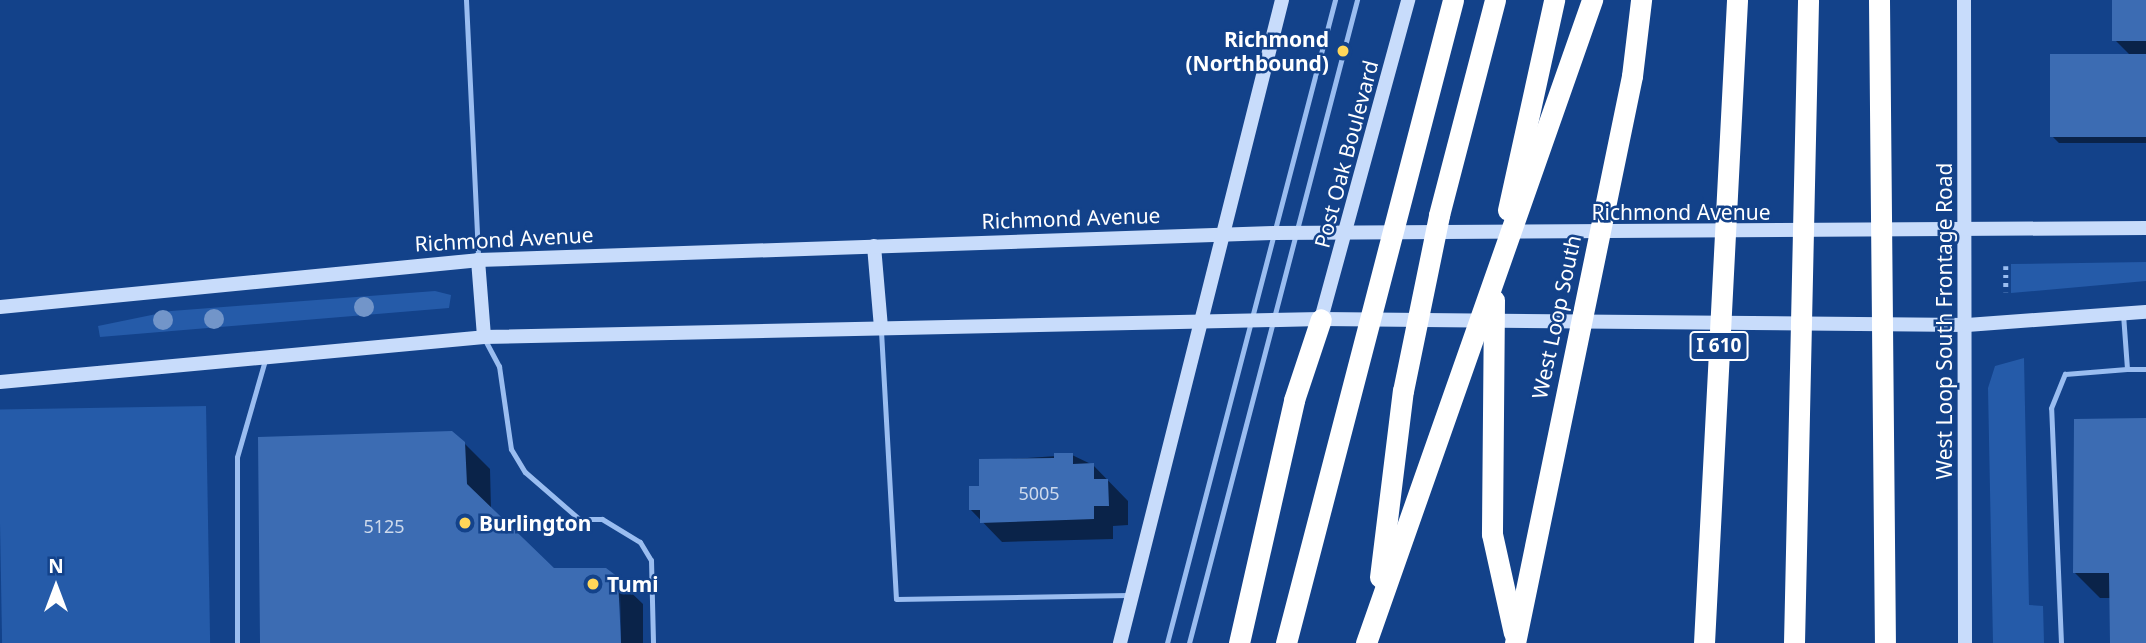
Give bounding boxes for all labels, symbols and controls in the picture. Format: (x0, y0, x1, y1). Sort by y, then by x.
place label: Richmond (Northbound) (1185, 26, 1329, 76)
marker: Richmond (Northbound) (1335, 43, 1351, 59)
street label: Post Oak Boulevard (1309, 57, 1383, 251)
street label: West Loop South Frontage Road (1931, 163, 1957, 479)
street label: Richmond Avenue (1592, 199, 1770, 225)
street label: Richmond Avenue (981, 202, 1161, 234)
street label: Richmond Avenue (414, 222, 594, 256)
street label: West Loop South (1526, 233, 1586, 401)
road number: I 610 (1689, 330, 1749, 362)
house number: 5005 (1018, 482, 1060, 504)
place label: Burlington (479, 510, 591, 536)
house number: 5125 (363, 515, 405, 537)
marker: Burlington (457, 515, 473, 531)
north arrow (21, 552, 91, 622)
text: N (48, 553, 64, 579)
place label: Tumi (607, 571, 658, 597)
marker: Tumi (585, 576, 601, 592)

